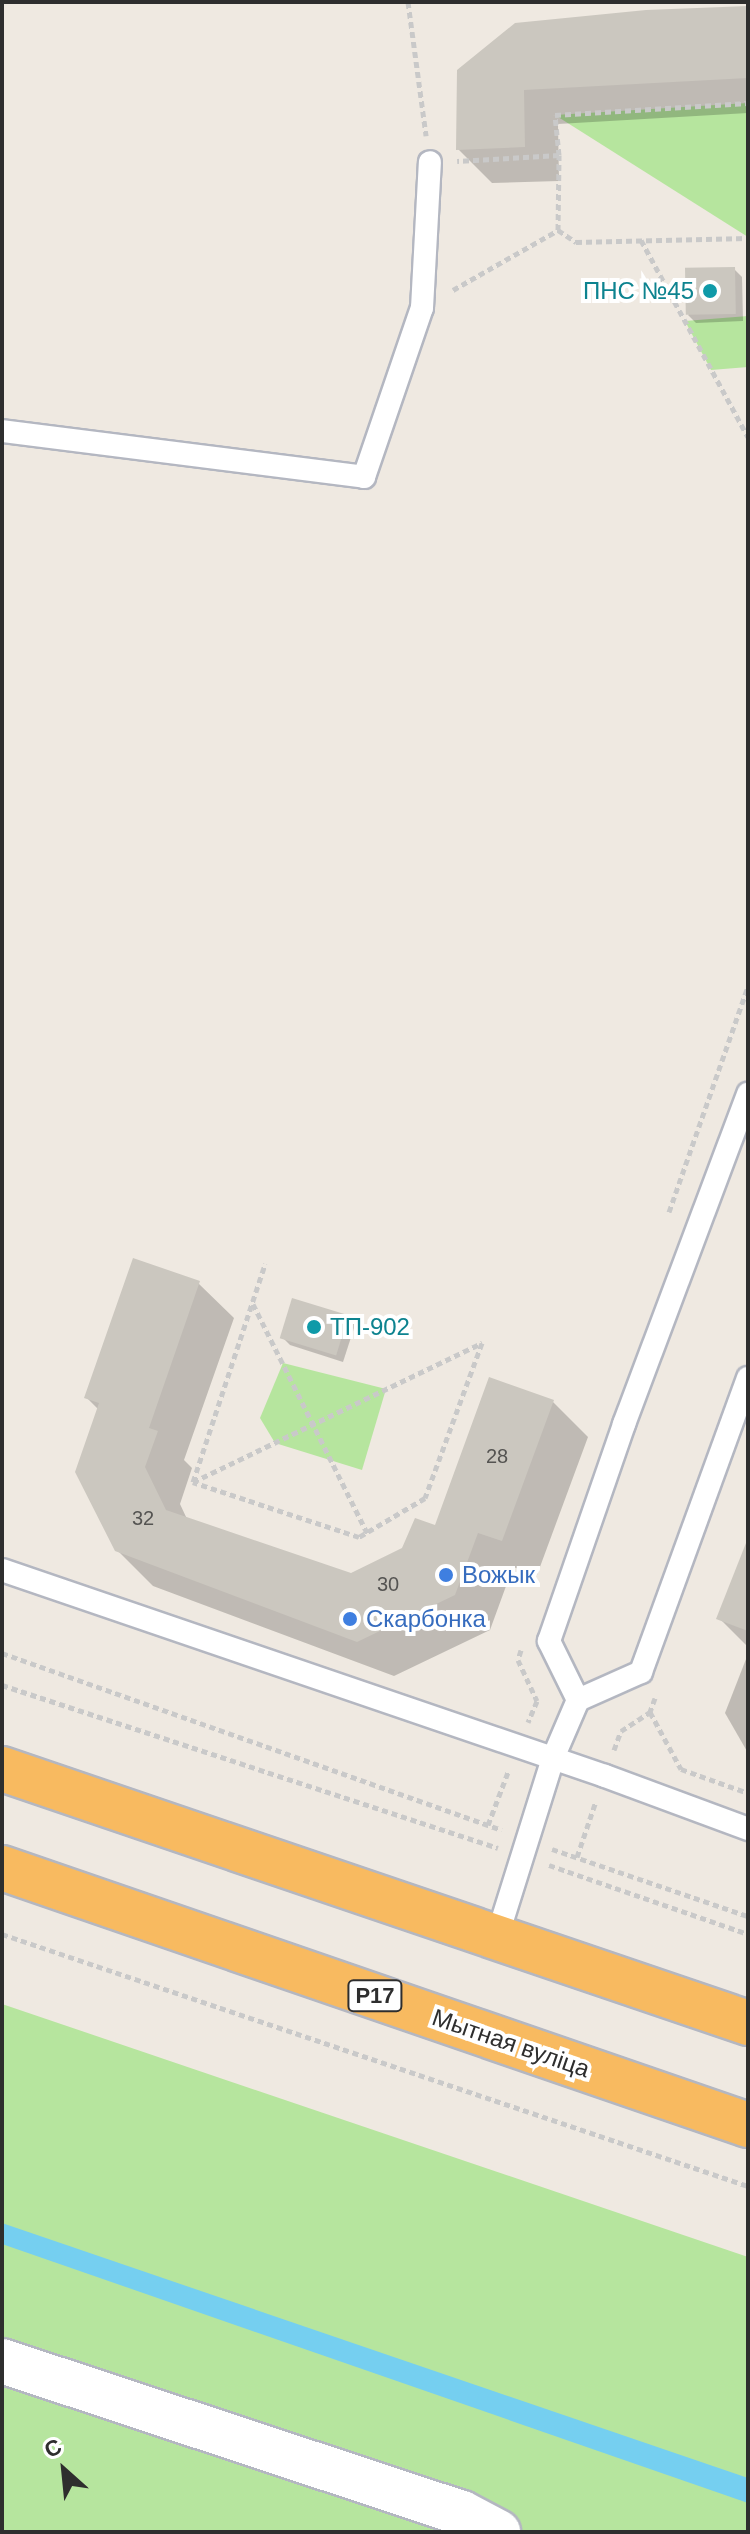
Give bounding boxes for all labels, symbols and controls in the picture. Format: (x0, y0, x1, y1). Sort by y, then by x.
place label: ПНС №45 (583, 277, 694, 305)
marker: ПНС №45 (701, 282, 719, 300)
place label: ТП-902 (330, 1313, 410, 1341)
marker: ТП-902 (305, 1318, 323, 1336)
house number: 28 (486, 1444, 508, 1468)
house number: 32 (132, 1506, 154, 1530)
place label: Вожык (462, 1561, 535, 1589)
marker: Вожык (437, 1566, 455, 1584)
house number: 30 (377, 1572, 399, 1596)
place label: Скарбонка (366, 1605, 486, 1633)
marker: Скарбонка (341, 1610, 359, 1628)
road number: Р17 (347, 1978, 403, 2014)
street label: Мытная вуліца (428, 2003, 594, 2083)
north arrow (24, 2430, 104, 2510)
text: С (40, 2433, 66, 2463)

